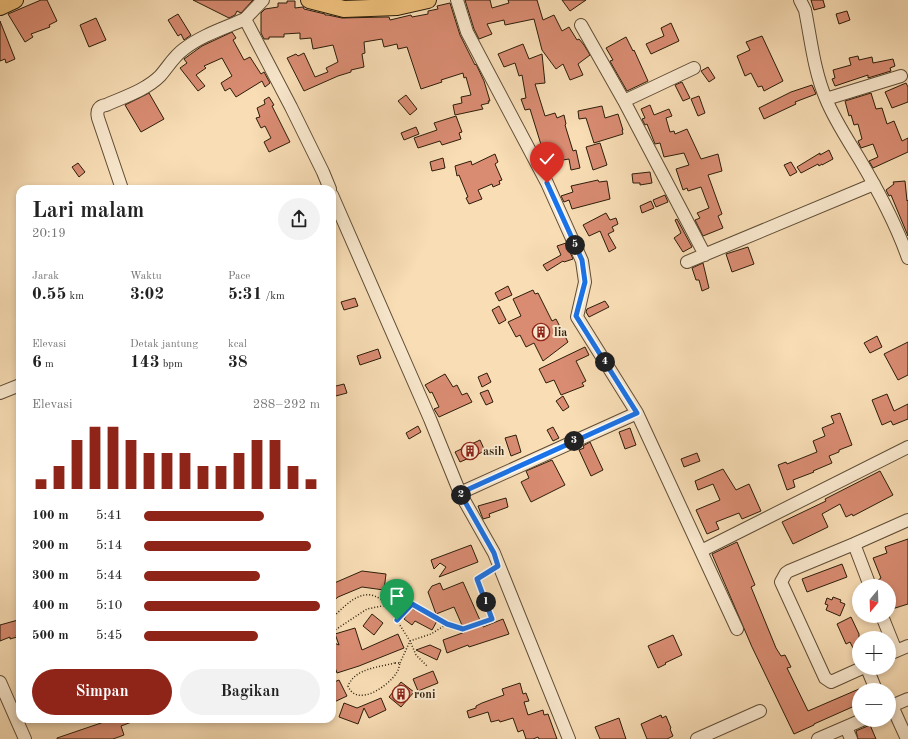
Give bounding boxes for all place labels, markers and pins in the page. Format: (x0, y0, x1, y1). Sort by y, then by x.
pin (530, 142, 564, 183)
pin: 5 (565, 235, 585, 255)
building icon: lia (531, 322, 551, 342)
place label: lia (554, 327, 567, 339)
pin: 4 (595, 352, 615, 372)
pin: 3 (564, 431, 584, 451)
building icon: asih (460, 441, 480, 461)
place label: asih (483, 446, 505, 458)
pin: 2 (451, 485, 471, 505)
pin (380, 579, 414, 620)
pin: 1 (476, 592, 496, 612)
building icon: roni (391, 684, 411, 704)
place label: roni (414, 689, 436, 701)

